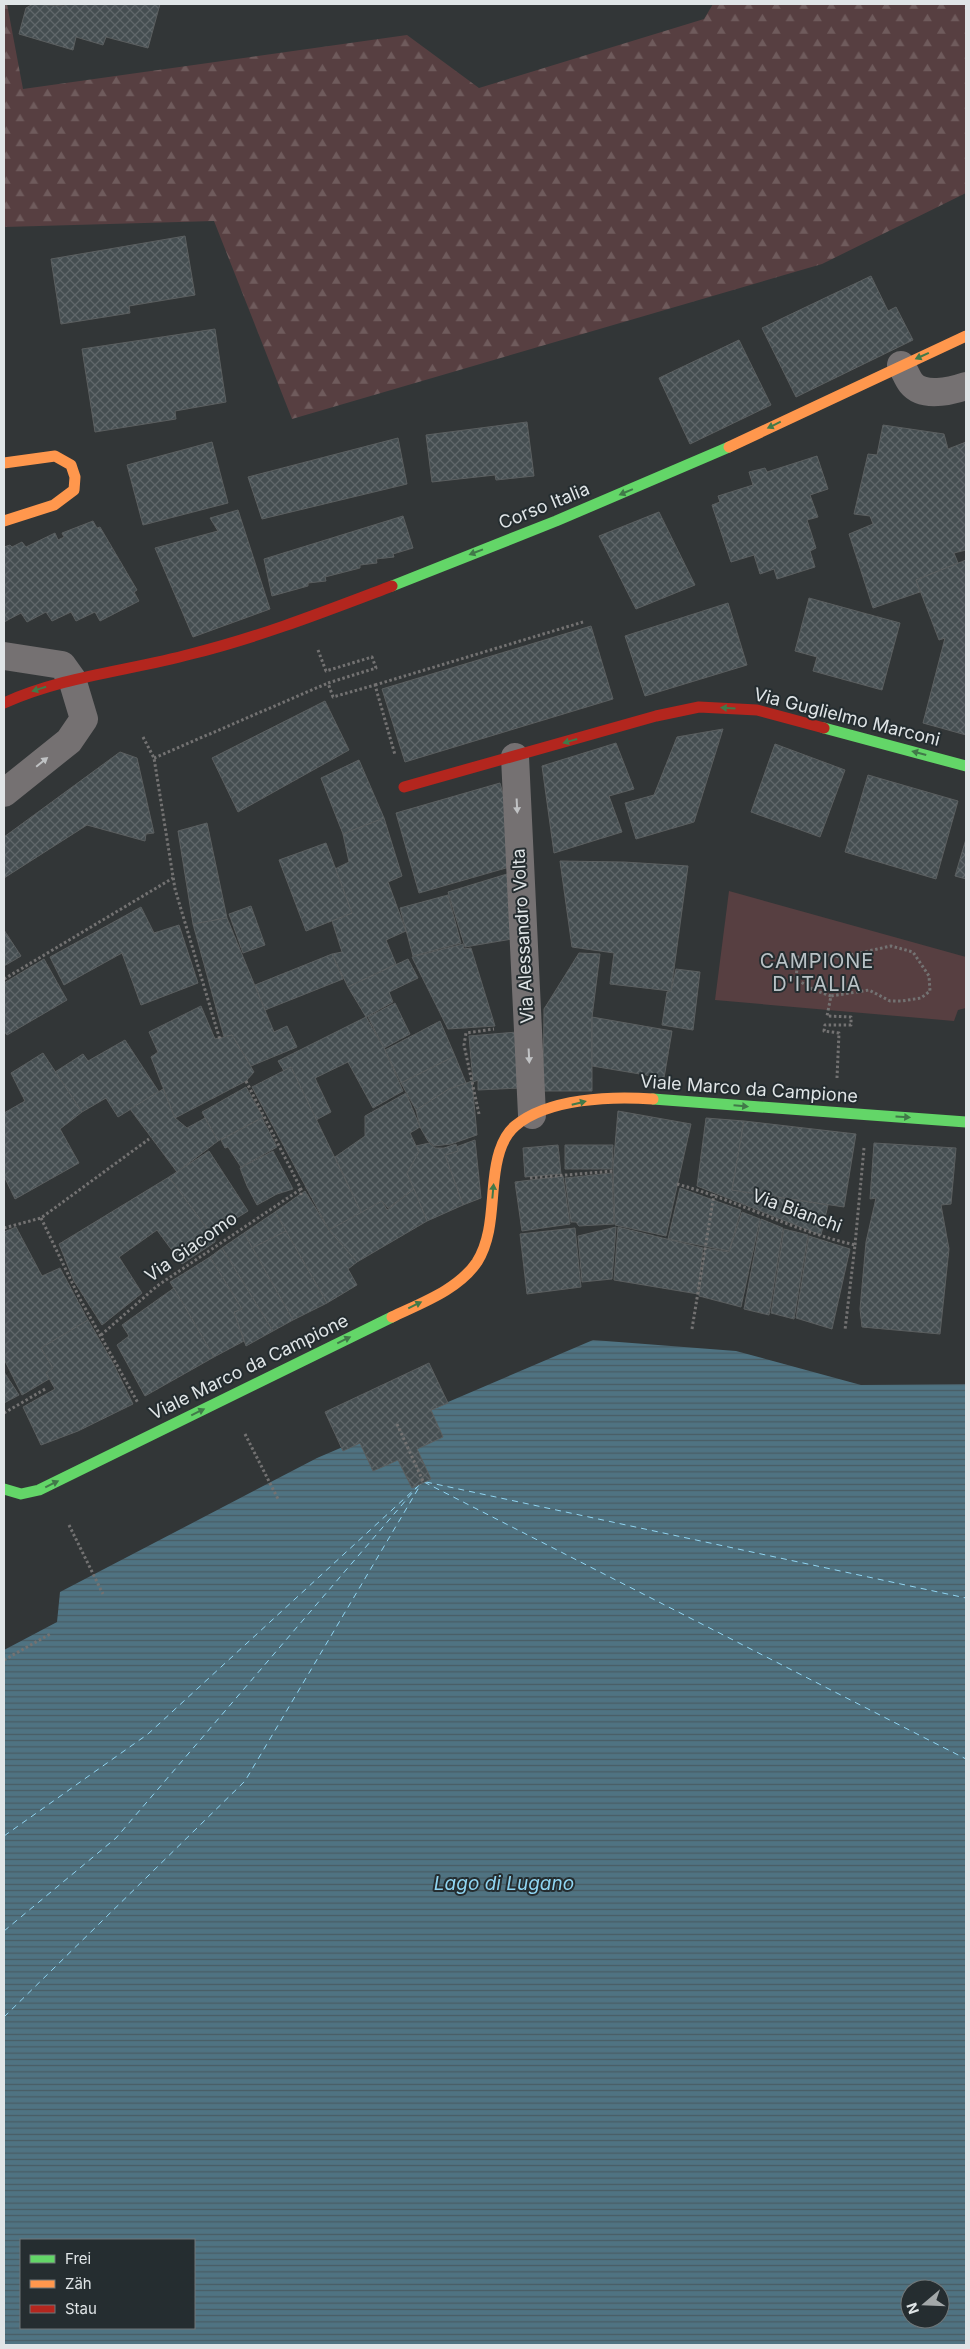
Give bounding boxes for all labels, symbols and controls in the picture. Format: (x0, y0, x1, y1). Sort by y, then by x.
one-way arrow (915, 352, 929, 360)
one-way arrow (767, 420, 782, 429)
street label: Corso Italia (495, 478, 592, 533)
one-way arrow (619, 488, 633, 496)
one-way arrow (469, 549, 483, 557)
street label: Via Guglielmo Marconi (752, 683, 942, 750)
one-way arrow (32, 686, 47, 693)
one-way arrow (719, 704, 735, 712)
one-way arrow (562, 738, 577, 746)
one-way arrow (912, 749, 927, 757)
one-way arrow (35, 757, 48, 768)
one-way arrow (513, 798, 521, 814)
street label: Via Alessandro Volta (507, 848, 538, 1024)
district label: CAMPIONE D'ITALIA (760, 949, 874, 996)
one-way arrow (525, 1048, 533, 1064)
street label: Viale Marco da Campione (639, 1070, 859, 1107)
one-way arrow (572, 1099, 587, 1107)
one-way arrow (733, 1102, 749, 1110)
one-way arrow (895, 1113, 911, 1121)
one-way arrow (490, 1183, 498, 1199)
street label: Via Bianchi (749, 1185, 845, 1236)
street label: Via Giacomo (141, 1207, 241, 1286)
one-way arrow (408, 1301, 423, 1309)
street label: Viale Marco da Campione (146, 1309, 351, 1424)
one-way arrow (336, 1336, 351, 1344)
one-way arrow (191, 1408, 205, 1416)
one-way arrow (45, 1480, 59, 1488)
water label: Lago di Lugano (434, 1872, 574, 1895)
legend (20, 2239, 195, 2329)
text: Frei (65, 2249, 91, 2268)
text: Zäh (65, 2274, 92, 2293)
north arrow (900, 2279, 950, 2329)
text: Stau (65, 2299, 97, 2318)
text: N (902, 2301, 922, 2316)

